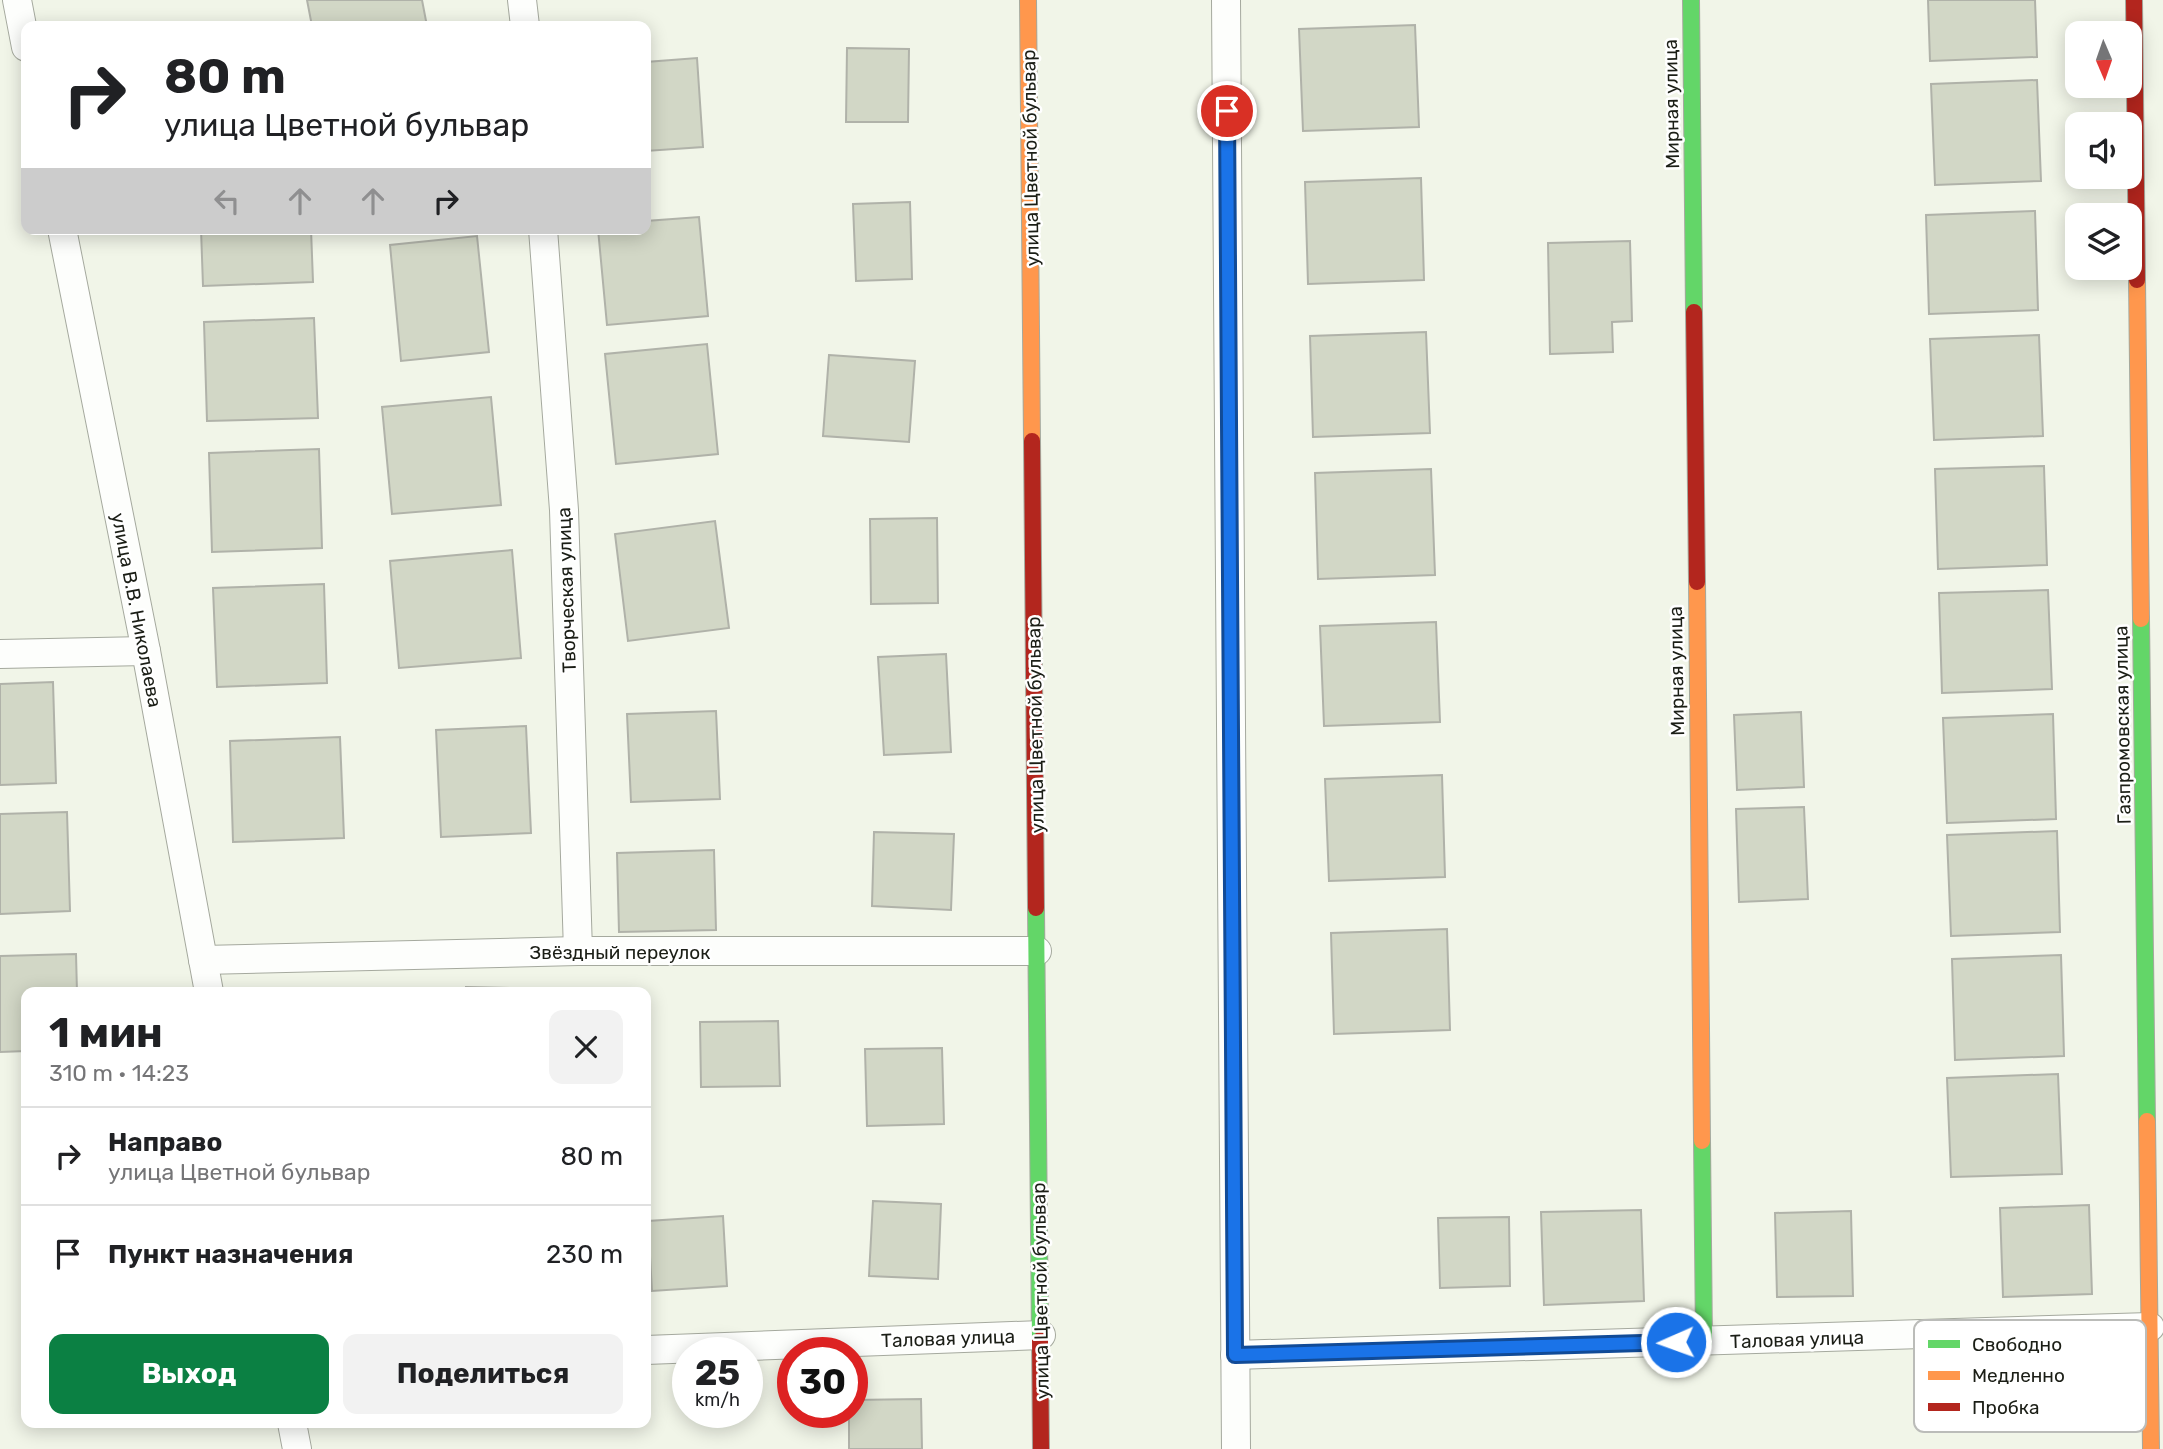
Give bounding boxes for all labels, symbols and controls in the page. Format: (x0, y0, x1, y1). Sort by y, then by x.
north arrow (2065, 21, 2142, 98)
map controls (2065, 21, 2142, 280)
street label: Мирная улица (1659, 39, 1684, 169)
text: 80 m (164, 47, 286, 105)
icon: right (49, 49, 140, 140)
street label: улица Цветной бульвар (1017, 49, 1044, 267)
pin (1197, 81, 1257, 141)
icon: arrive (1208, 92, 1246, 130)
text: улица Цветной бульвар (164, 106, 529, 144)
button: sound (2065, 112, 2142, 189)
icon: left (208, 182, 246, 220)
icon: ahead (281, 182, 319, 220)
icon: ahead (354, 182, 392, 220)
icon: right (427, 182, 465, 220)
button: layers (2065, 203, 2142, 280)
street label: Творческая улица (552, 507, 581, 673)
street label: улица В.В. Николаева (106, 511, 167, 709)
street label: Мирная улица (1664, 606, 1689, 736)
street label: улица Цветной бульвар (1022, 616, 1049, 834)
street label: Газпромовская улица (2109, 625, 2136, 825)
street label: Звёздный переулок (530, 941, 710, 964)
text: 1 мин (49, 1008, 163, 1058)
button: close (549, 1010, 623, 1084)
text: 310 m · 14:23 (49, 1059, 189, 1087)
text: Направо (108, 1127, 222, 1158)
icon: right (49, 1137, 87, 1175)
text: 80 m (560, 1141, 623, 1172)
text: улица Цветной бульвар (108, 1158, 371, 1186)
street label: улица Цветной бульвар (1027, 1182, 1054, 1400)
icon: arrive (49, 1235, 87, 1273)
text: Пункт назначения (108, 1239, 353, 1270)
text: 230 m (546, 1239, 623, 1270)
position arrow (1639, 1305, 1713, 1379)
legend (1914, 1320, 2146, 1432)
street label: Таловая улица (881, 1325, 1015, 1352)
street label: Таловая улица (1730, 1326, 1864, 1353)
text: Свободно (1972, 1333, 2062, 1356)
button: Выход (49, 1334, 329, 1414)
button: Поделиться (343, 1334, 623, 1414)
speed limit sign: 30 (777, 1337, 868, 1428)
text: 25 (695, 1352, 740, 1394)
text: Медленно (1972, 1364, 2065, 1387)
text: km/h (695, 1389, 740, 1411)
text: Пробка (1972, 1396, 2040, 1419)

